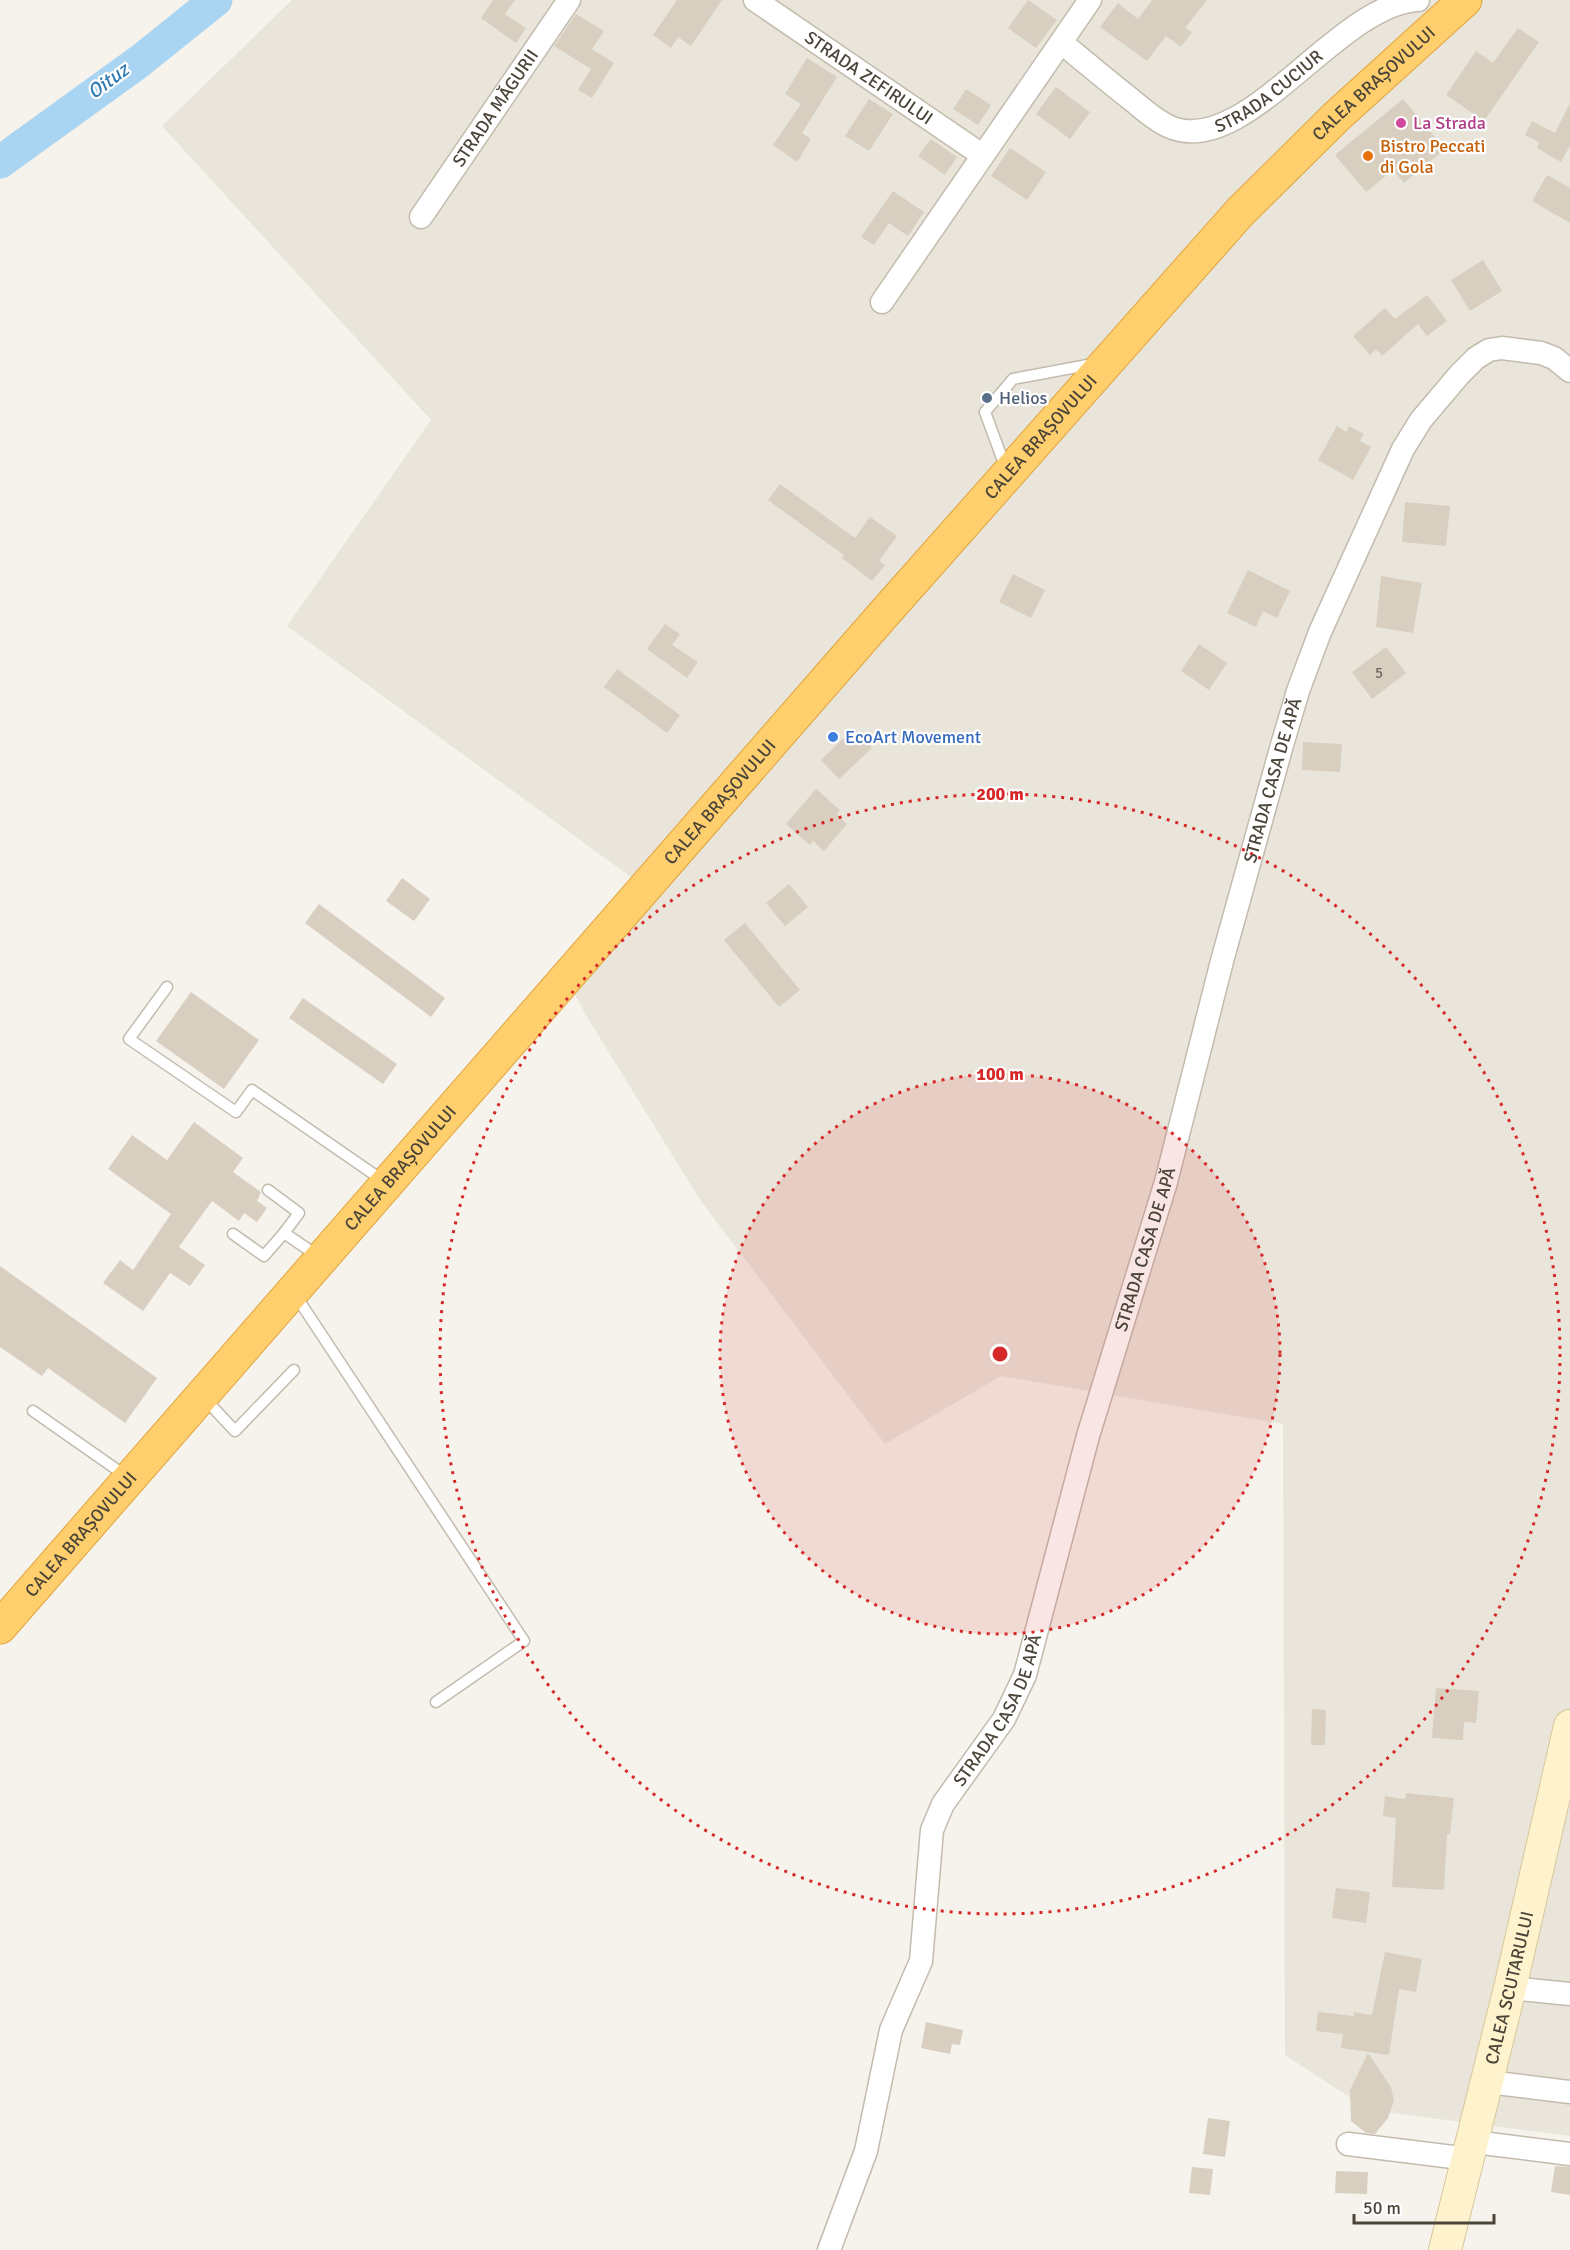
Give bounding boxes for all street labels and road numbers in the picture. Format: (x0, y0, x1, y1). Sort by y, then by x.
street label: CALEA BRAȘOVULUI (1308, 21, 1440, 145)
street label: STRADA ZEFIRULUI (801, 26, 937, 129)
street label: STRADA MĂGURII (448, 45, 543, 171)
street label: STRADA CUCIUR (1212, 45, 1327, 137)
street label: CALEA BRAȘOVULUI (980, 370, 1102, 504)
street label: STRADA CASA DE APĂ (1239, 695, 1306, 865)
street label: CALEA BRAȘOVULUI (659, 735, 780, 869)
street label: CALEA BRAȘOVULUI (340, 1101, 461, 1235)
street label: STRADA CASA DE APĂ (1110, 1165, 1180, 1334)
street label: CALEA BRAȘOVULUI (20, 1467, 141, 1602)
street label: STRADA CASA DE APĂ (948, 1632, 1046, 1790)
street label: CALEA SCUTARULUI (1480, 1909, 1538, 2067)

